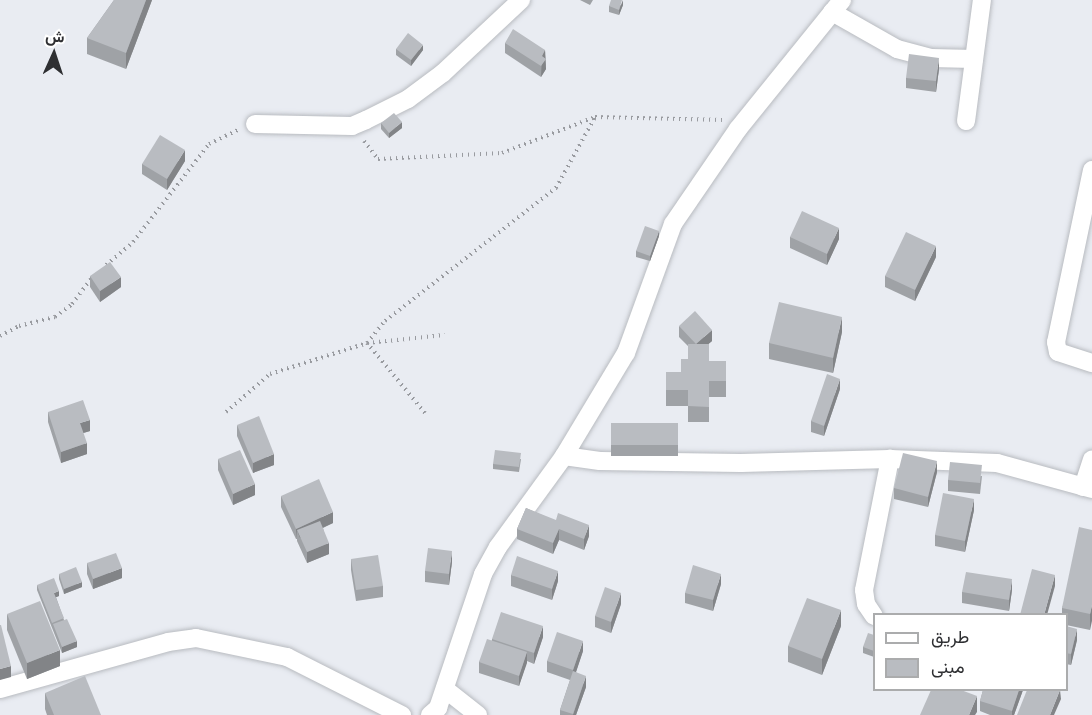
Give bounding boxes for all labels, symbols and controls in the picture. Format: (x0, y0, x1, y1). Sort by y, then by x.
north arrow (24, 24, 84, 84)
text: ش (45, 25, 65, 48)
legend (873, 613, 1068, 691)
text: طريق (931, 624, 969, 648)
text: مبنى (931, 654, 965, 678)

